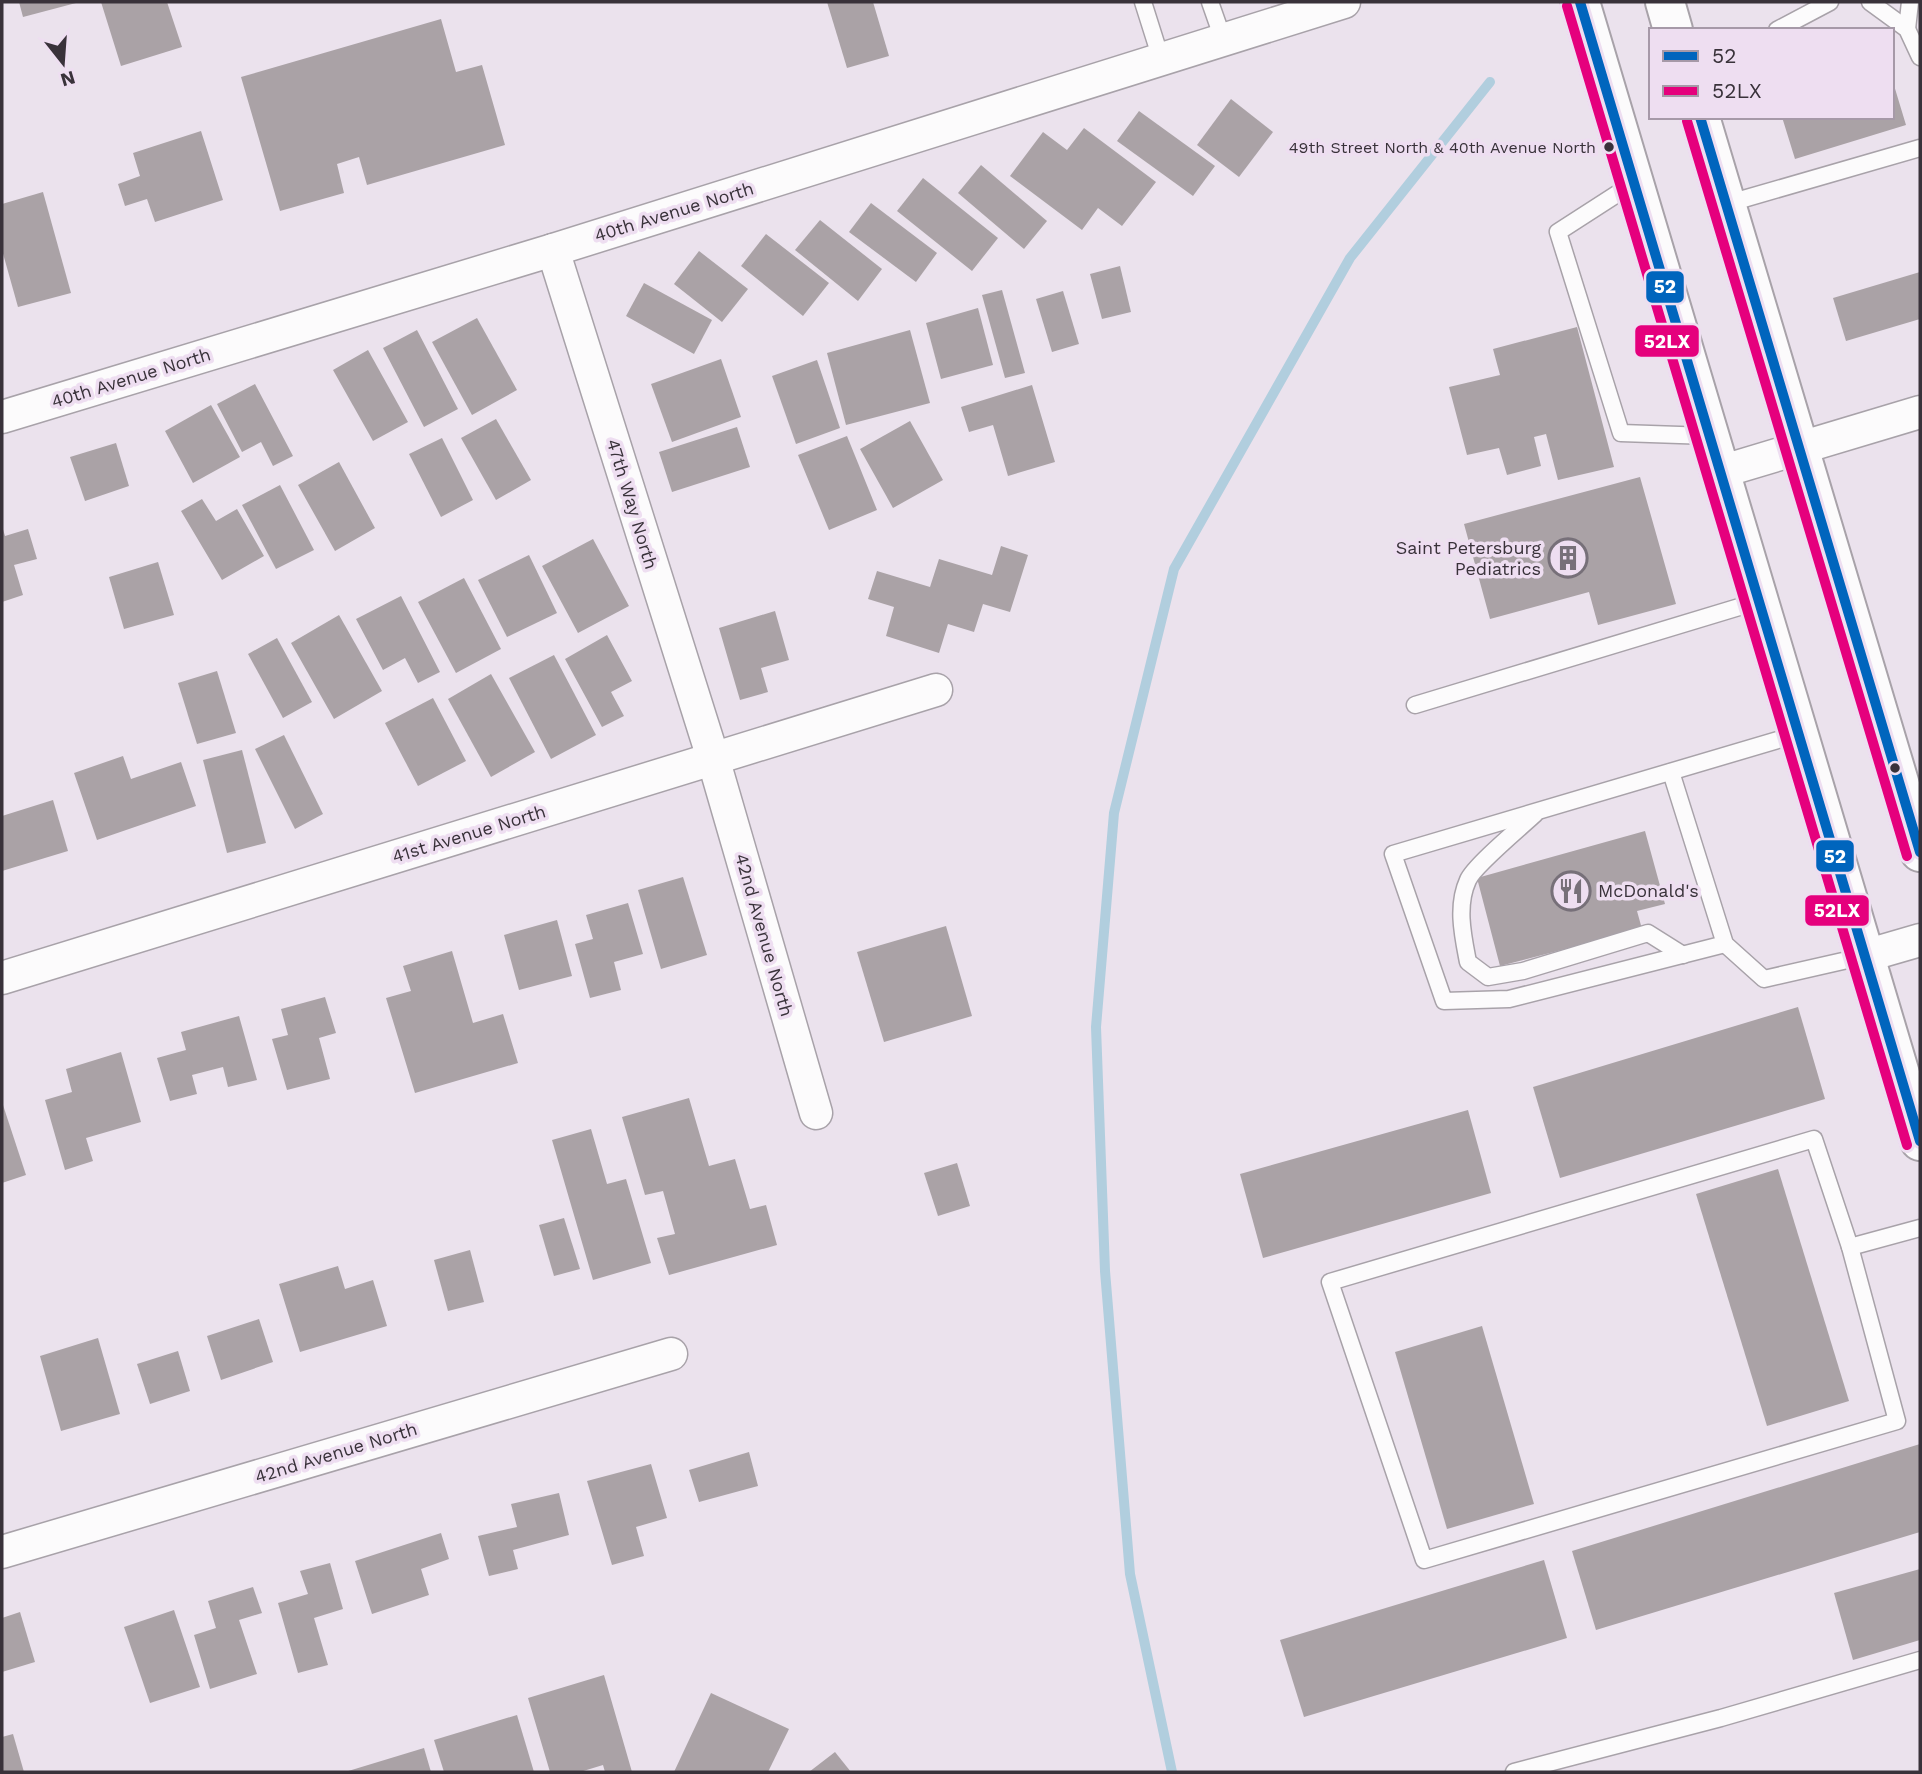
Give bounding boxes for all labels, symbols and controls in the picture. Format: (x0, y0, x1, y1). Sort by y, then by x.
north arrow (28, 28, 98, 98)
legend (1649, 28, 1894, 119)
text: 52 (1712, 43, 1736, 68)
text: N (58, 66, 78, 92)
text: 52LX (1712, 78, 1762, 103)
place label: 49th Street North & 40th Avenue North (1289, 138, 1596, 157)
marker: 49th Street North & 40th Avenue North (1602, 140, 1616, 154)
street label: 40th Avenue North (592, 177, 756, 246)
line badge: 52 (1645, 270, 1685, 304)
text: 52 (1654, 275, 1676, 298)
line badge: 52LX (1634, 324, 1700, 358)
text: 52LX (1644, 330, 1691, 353)
street label: 40th Avenue North (49, 343, 213, 412)
street label: 47th Way North (603, 436, 662, 572)
place label: Saint Petersburg Pediatrics (1396, 537, 1541, 579)
building icon: Saint Petersburg Pediatrics (1547, 537, 1589, 579)
unlabelled marker (1888, 761, 1902, 775)
street label: 41st Avenue North (390, 800, 548, 867)
line badge: 52 (1815, 839, 1855, 873)
text: 52 (1824, 845, 1846, 868)
street label: 42nd Avenue North (731, 851, 798, 1019)
restaurant icon: McDonald's (1550, 870, 1592, 912)
place label: McDonald's (1598, 880, 1699, 901)
line badge: 52LX (1804, 894, 1870, 927)
text: 52LX (1814, 899, 1861, 922)
street label: 42nd Avenue North (252, 1418, 419, 1487)

